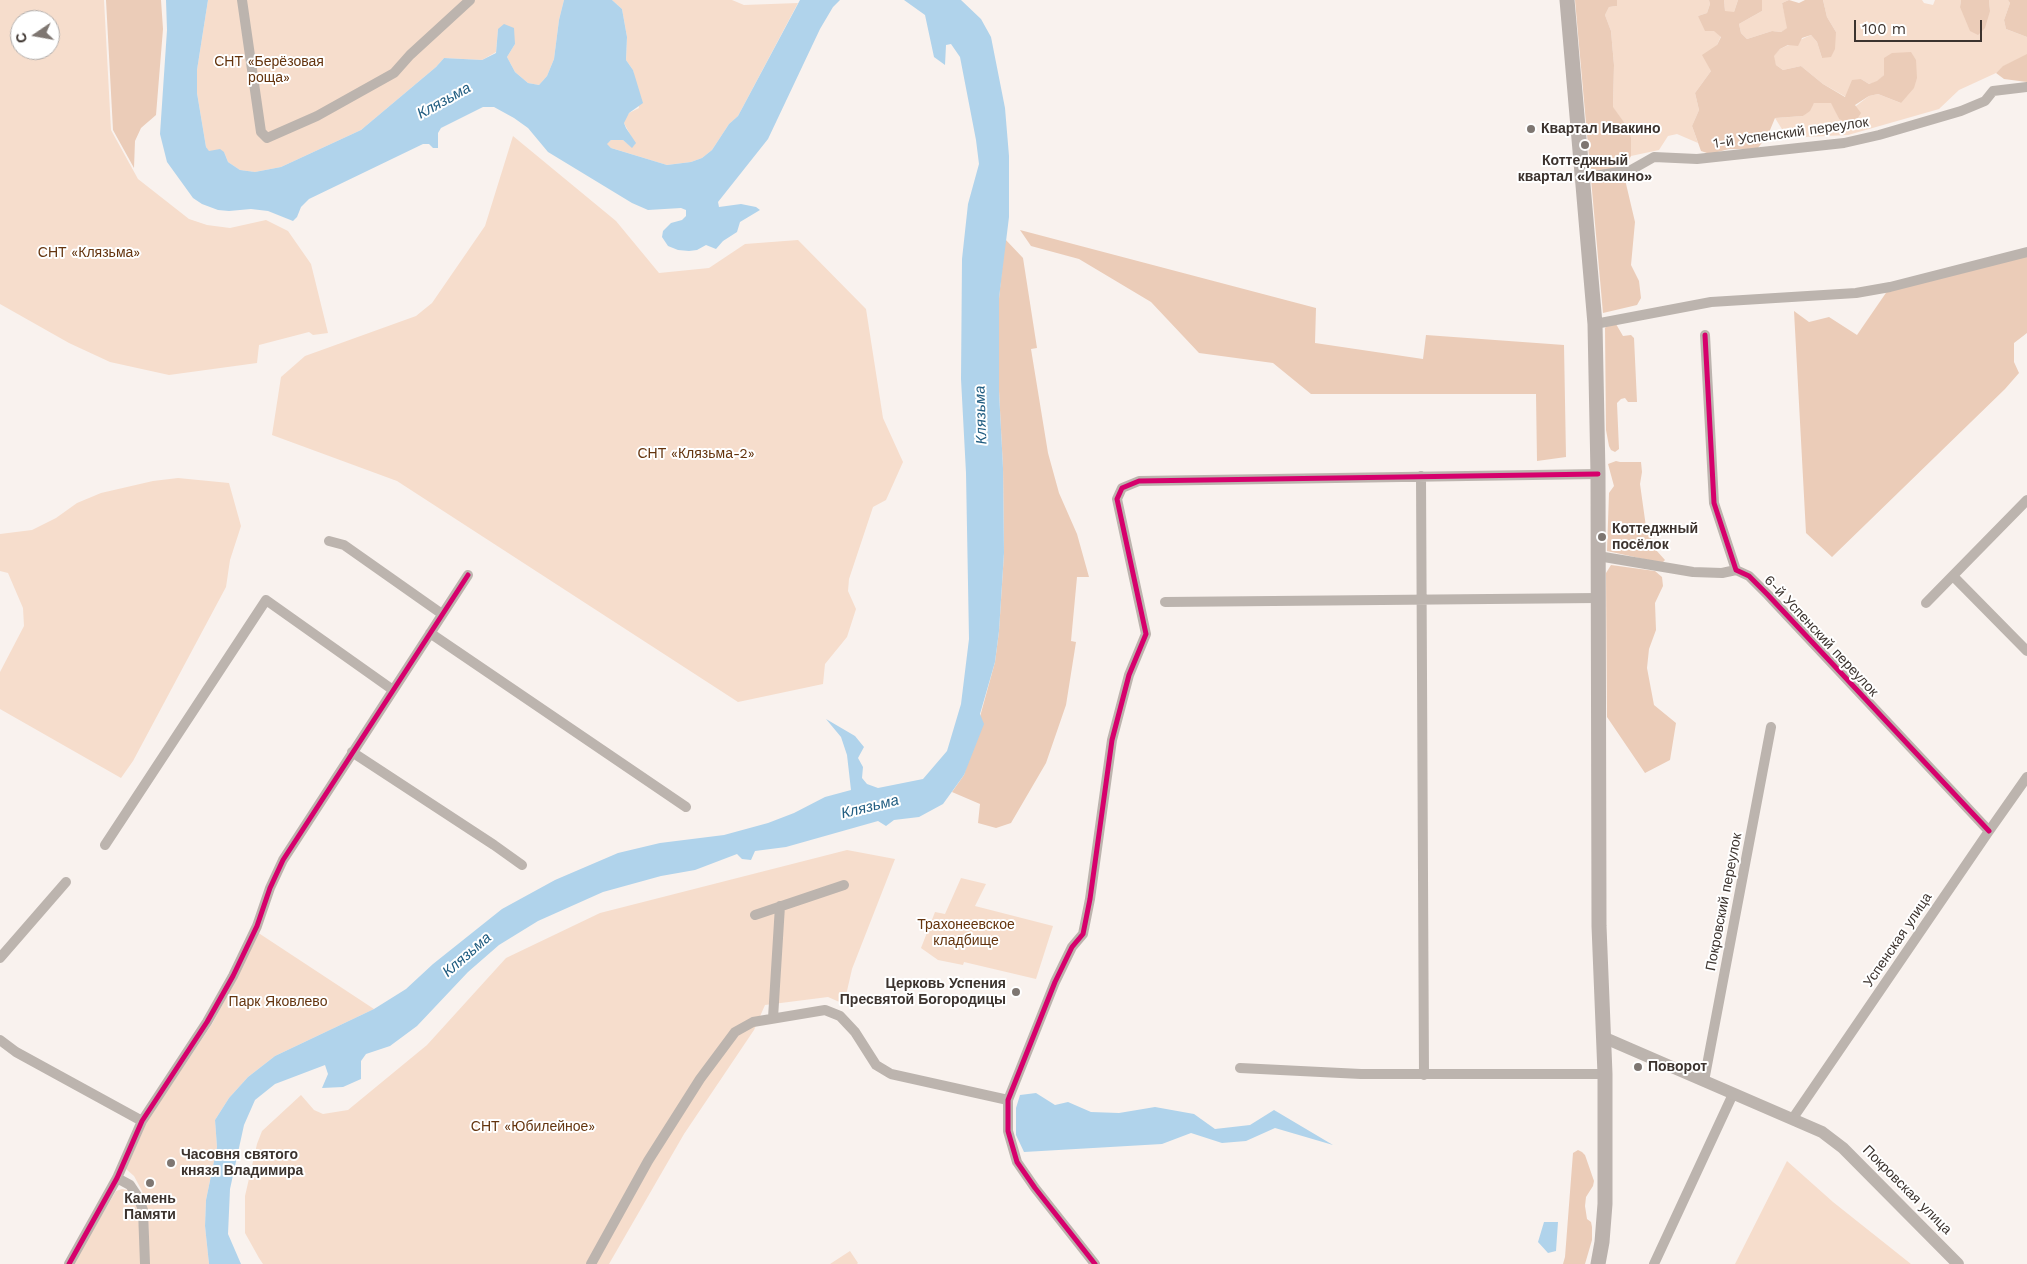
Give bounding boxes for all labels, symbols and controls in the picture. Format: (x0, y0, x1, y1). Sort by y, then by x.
north arrow (10, 10, 60, 60)
scale bar (1857, 10, 1984, 42)
text: 100 m (1862, 20, 1906, 38)
text: С (12, 31, 30, 45)
park label: СНТ «Берёзовая роща» (214, 54, 324, 86)
water label: Клязьма (414, 79, 474, 123)
street label: 1-й Успенский переулок (1712, 114, 1870, 152)
place label: Квартал Ивакино (1541, 121, 1661, 137)
marker: Квартал Ивакино (1525, 123, 1537, 135)
marker: Коттеджный квартал «Ивакино» (1579, 139, 1591, 151)
place label: Коттеджный квартал «Ивакино» (1518, 153, 1652, 186)
park label: СНТ «Клязьма» (38, 245, 140, 261)
water label: Клязьма (971, 385, 991, 445)
park label: СНТ «Клязьма-2» (637, 446, 755, 462)
place label: Коттеджный посёлок (1612, 521, 1698, 554)
marker: Коттеджный посёлок (1596, 531, 1608, 543)
street label: 6-й Успенский переулок (1760, 572, 1882, 700)
water label: Клязьма (839, 791, 901, 823)
street label: Покровский переулок (1702, 832, 1746, 972)
street label: Успенская улица (1860, 890, 1936, 990)
park label: Трахонеевское кладбище (917, 917, 1015, 950)
water label: Клязьма (439, 929, 495, 981)
place label: Церковь Успения Пресвятой Богородицы (840, 976, 1006, 1009)
marker: Церковь Успения Пресвятой Богородицы (1010, 986, 1022, 998)
park label: Парк Яковлево (229, 994, 327, 1010)
place label: Поворот (1648, 1059, 1707, 1075)
marker: Поворот (1632, 1061, 1644, 1073)
park label: СНТ «Юбилейное» (471, 1119, 595, 1135)
street label: Покровская улица (1859, 1142, 1955, 1238)
place label: Часовня святого князя Владимира (181, 1147, 303, 1180)
marker: Часовня святого князя Владимира (165, 1157, 177, 1169)
marker: Камень Памяти (144, 1177, 156, 1189)
place label: Камень Памяти (124, 1191, 176, 1224)

